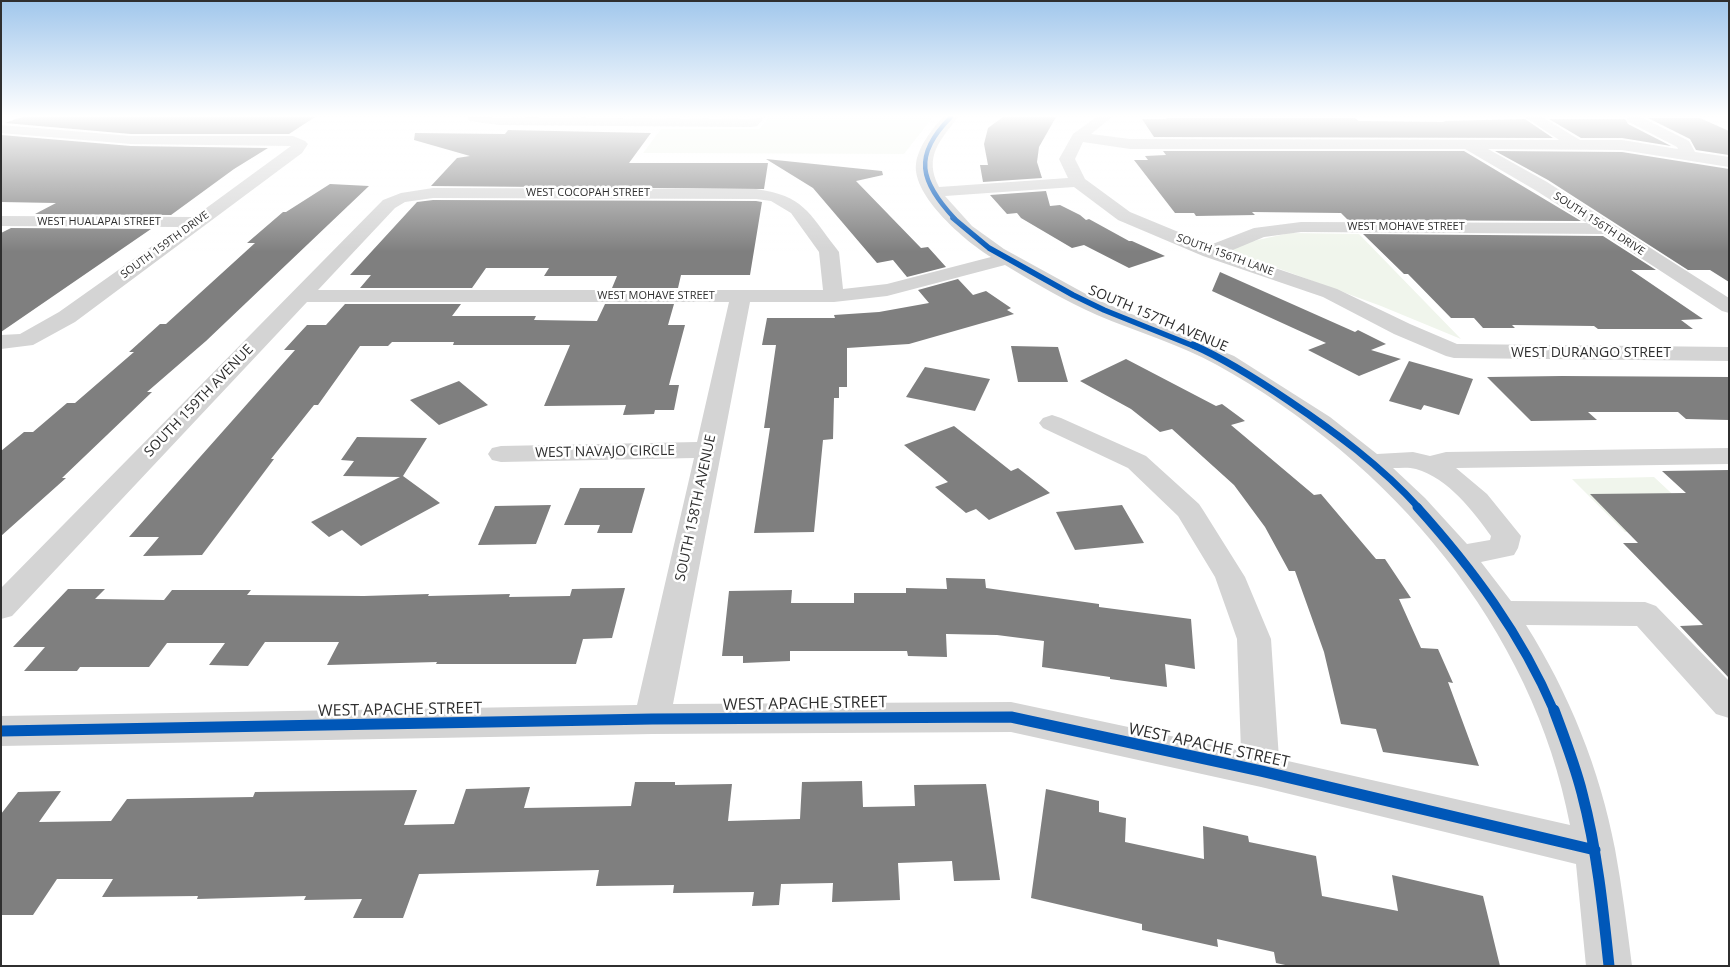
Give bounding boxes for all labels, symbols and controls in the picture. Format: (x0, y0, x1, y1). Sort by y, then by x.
street label: WEST COCOPAH STREET (526, 186, 650, 200)
street label: SOUTH 156TH DRIVE (1551, 190, 1647, 258)
street label: SOUTH 159TH DRIVE (118, 208, 212, 282)
street label: WEST HUALAPAI STREET (37, 215, 161, 229)
street label: WEST MOHAVE STREET (1347, 220, 1465, 234)
street label: SOUTH 156TH LANE (1175, 231, 1275, 279)
street label: SOUTH 157TH AVENUE (1086, 282, 1230, 356)
street label: WEST MOHAVE STREET (597, 289, 715, 303)
street label: SOUTH 159TH AVENUE (141, 341, 257, 461)
street label: WEST DURANGO STREET (1511, 345, 1671, 361)
street label: SOUTH 158TH AVENUE (672, 433, 720, 583)
street label: WEST NAVAJO CIRCLE (535, 442, 675, 462)
street label: WEST APACHE STREET (723, 693, 887, 715)
street label: WEST APACHE STREET (318, 699, 482, 721)
street label: WEST APACHE STREET (1127, 720, 1291, 772)

